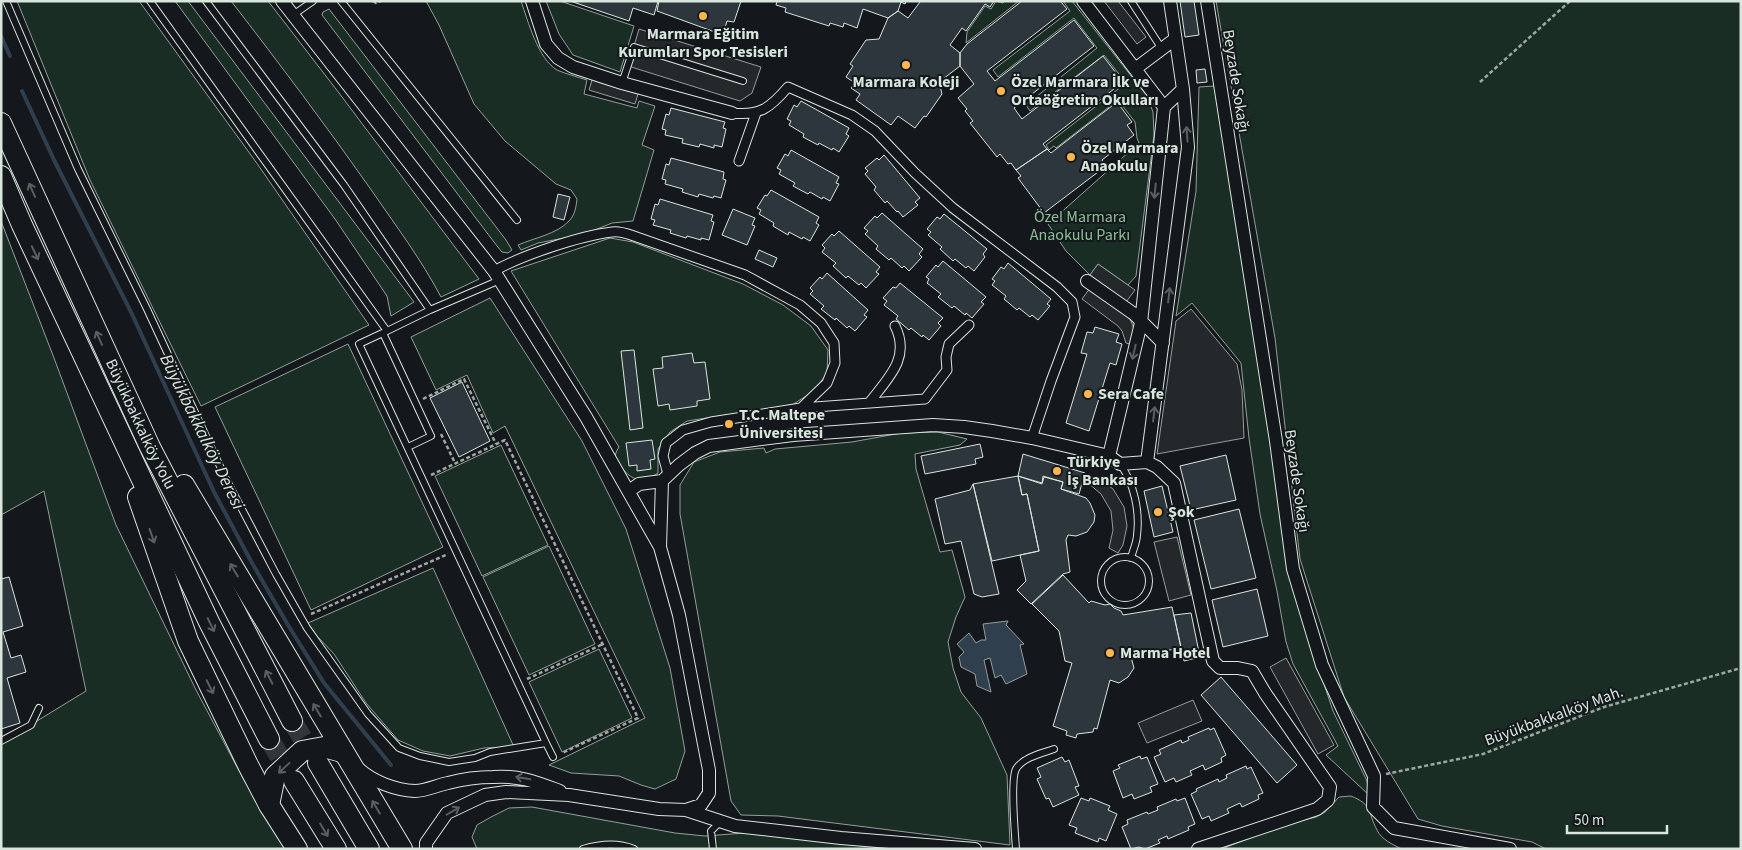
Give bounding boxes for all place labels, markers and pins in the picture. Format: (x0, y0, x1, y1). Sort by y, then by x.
marker: Marmara Eğitim Kurumları Spor Tesisleri (697, 10, 709, 22)
place label: Marmara Eğitim Kurumları Spor Tesisleri (618, 23, 788, 63)
marker: Marmara Koleji (900, 59, 912, 71)
place label: Marmara Koleji (853, 71, 959, 93)
place label: Özel Marmara İlk ve Ortaöğretim Okulları (1011, 71, 1159, 111)
marker: Özel Marmara İlk ve Ortaöğretim Okulları (995, 85, 1007, 97)
place label: Özel Marmara Anaokulu (1080, 137, 1178, 177)
marker: Özel Marmara Anaokulu (1065, 151, 1077, 163)
place label: Sera Cafe (1098, 383, 1164, 405)
marker: Sera Cafe (1082, 388, 1094, 400)
place label: T.C. Maltepe Üniversitesi (739, 404, 825, 444)
marker: T.C. Maltepe Üniversitesi (723, 418, 735, 430)
place label: Türkiye İş Bankası (1067, 451, 1138, 491)
marker: Türkiye İş Bankası (1051, 465, 1063, 477)
place label: Şok (1168, 501, 1195, 523)
marker: Şok (1152, 506, 1164, 518)
place label: Marma Hotel (1120, 642, 1211, 664)
marker: Marma Hotel (1104, 647, 1116, 659)

